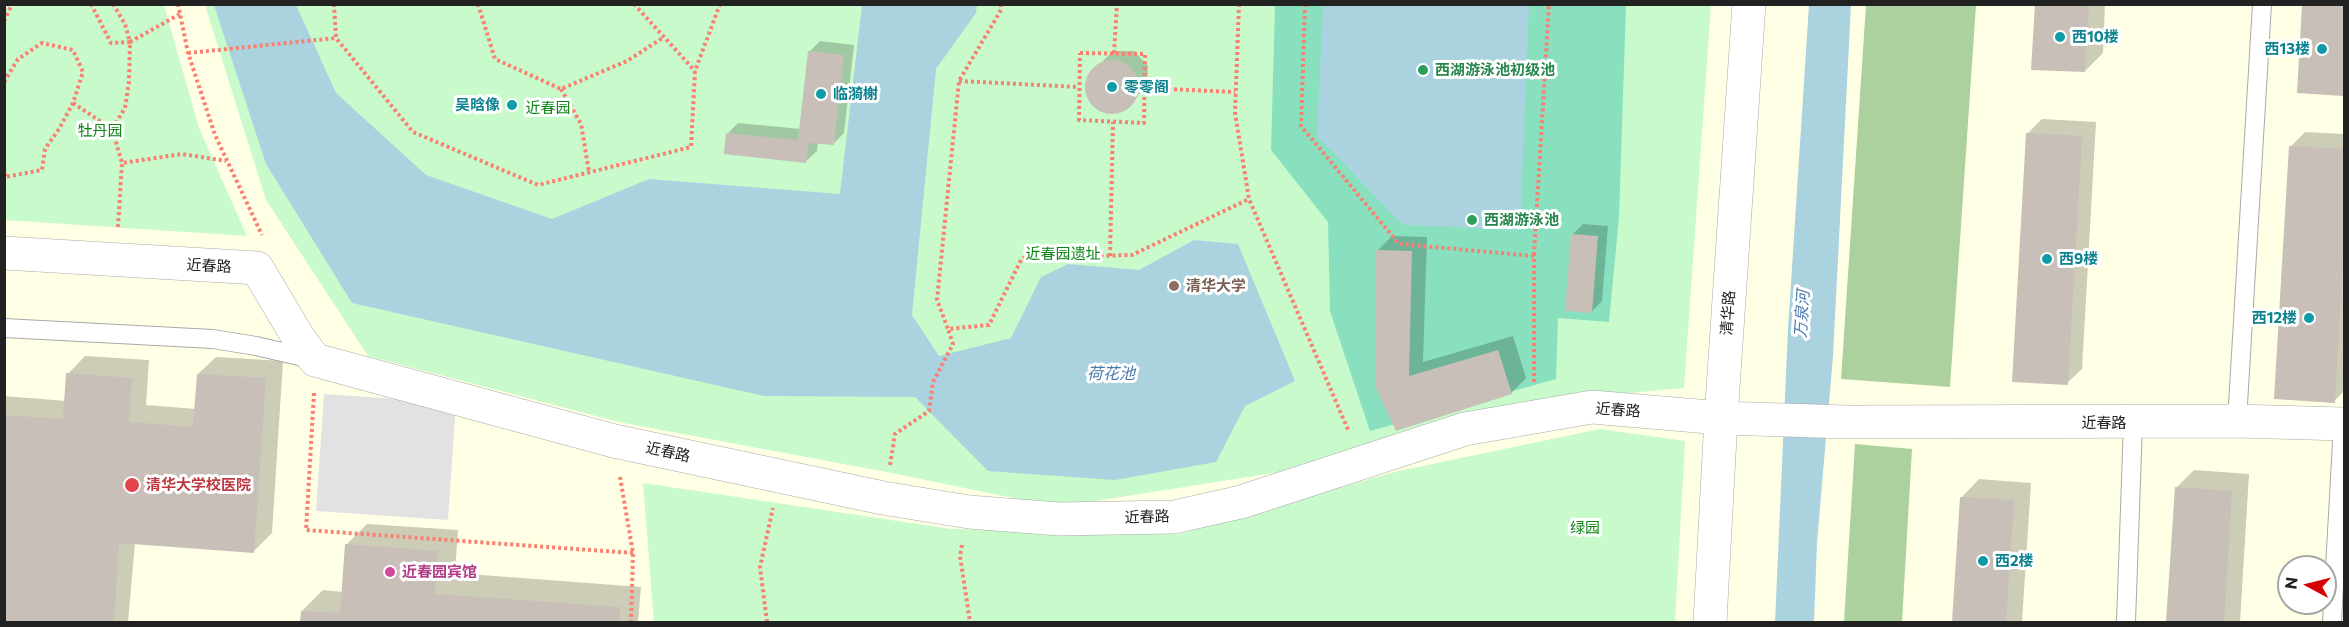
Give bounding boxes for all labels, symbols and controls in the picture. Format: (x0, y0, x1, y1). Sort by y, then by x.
place label: 西10楼 (2072, 28, 2119, 46)
marker: 西10楼 (2053, 30, 2067, 44)
place label: 西13楼 (2264, 40, 2310, 58)
marker: 西13楼 (2315, 42, 2329, 56)
place label: 西湖游泳池初级池 (1435, 61, 1555, 79)
marker: 西湖游泳池初级池 (1416, 63, 1430, 77)
place label: 零零阁 (1124, 78, 1169, 96)
marker: 零零阁 (1105, 80, 1119, 94)
place label: 临漪榭 (833, 85, 878, 103)
marker: 临漪榭 (814, 87, 828, 101)
place label: 吴晗像 (455, 96, 500, 114)
marker: 吴晗像 (505, 98, 519, 112)
park label: 近春园 (526, 99, 570, 117)
park label: 牡丹园 (78, 122, 122, 140)
place label: 西湖游泳池 (1484, 211, 1559, 229)
marker: 西湖游泳池 (1465, 213, 1479, 227)
park label: 近春园遗址 (1026, 245, 1100, 263)
place label: 西9楼 (2059, 250, 2098, 268)
marker: 西9楼 (2040, 252, 2054, 266)
street label: 近春路 (186, 256, 232, 276)
place label: 清华大学 (1186, 277, 1246, 295)
marker: 清华大学 (1167, 279, 1181, 293)
water label: 万泉河 (1791, 289, 1813, 339)
street label: 清华路 (1717, 290, 1739, 336)
place label: 西12楼 (2252, 309, 2297, 327)
marker: 西12楼 (2302, 311, 2316, 325)
water label: 荷花池 (1087, 364, 1135, 384)
street label: 近春路 (1595, 399, 1641, 421)
street label: 近春路 (2082, 414, 2126, 432)
street label: 近春路 (644, 439, 692, 465)
marker: 清华大学校医院 (123, 476, 141, 494)
place label: 清华大学校医院 (146, 476, 251, 494)
street label: 近春路 (1124, 507, 1170, 527)
park label: 绿园 (1570, 519, 1600, 537)
place label: 西2楼 (1995, 552, 2034, 570)
marker: 西2楼 (1976, 554, 1990, 568)
north arrow (2277, 555, 2337, 615)
place label: 近春园宾馆 (402, 563, 477, 581)
marker: 近春园宾馆 (383, 565, 397, 579)
text: N (2280, 576, 2301, 590)

